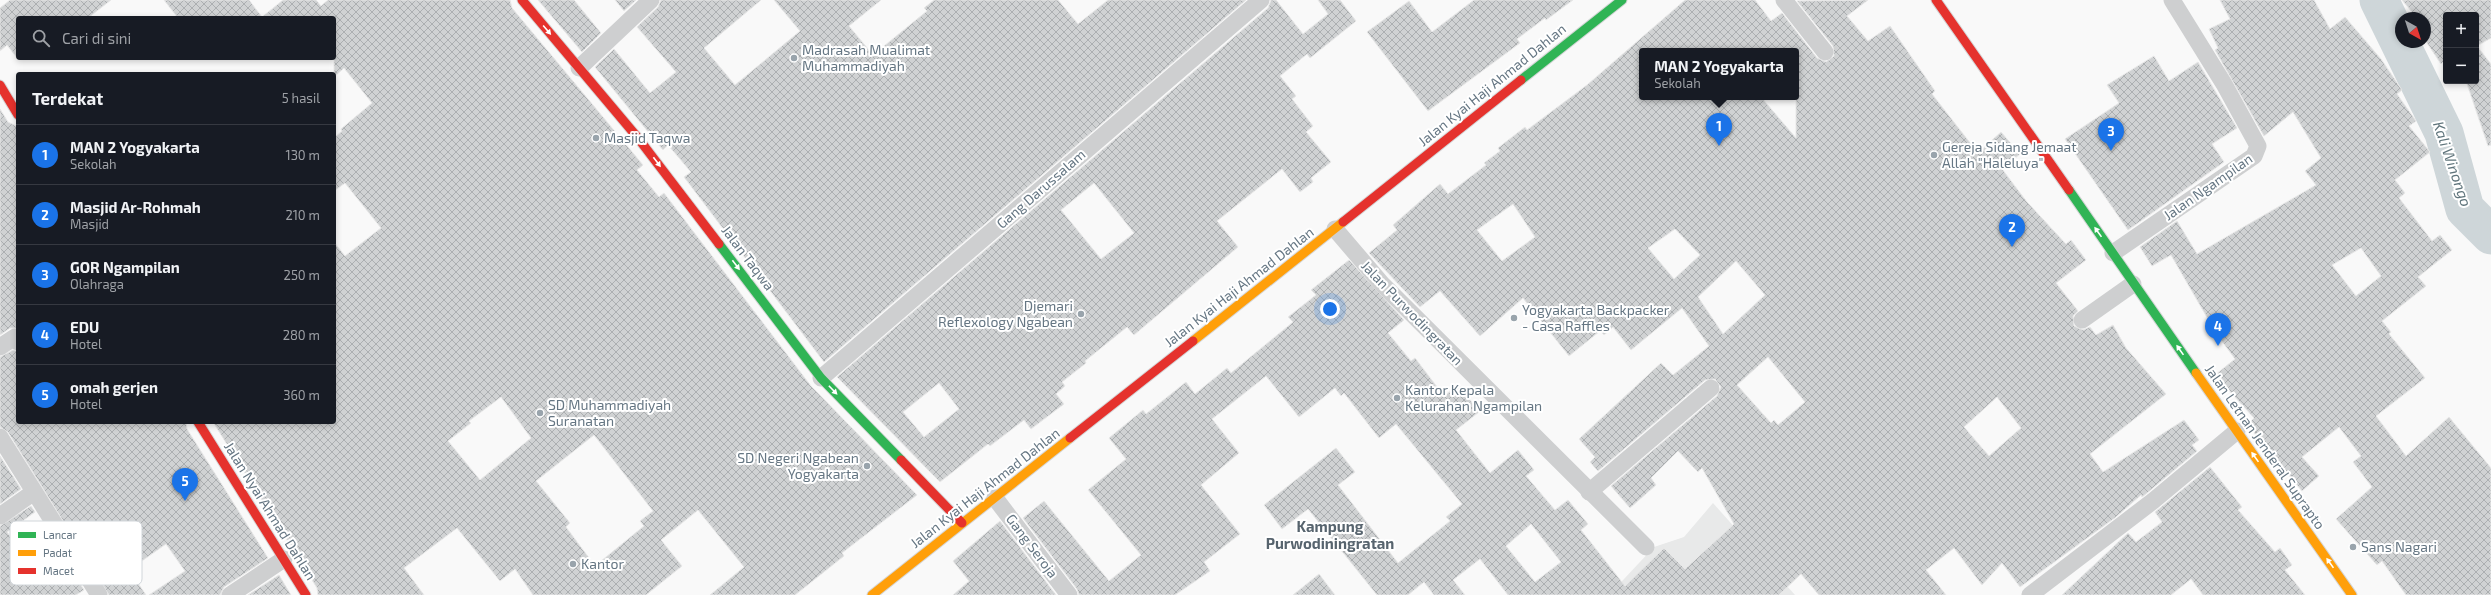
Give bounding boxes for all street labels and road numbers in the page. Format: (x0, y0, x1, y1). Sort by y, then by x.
street label: Jalan Kyai Haji Ahmad Dahlan (1414, 20, 1569, 149)
street label: Gang Darussalam (993, 145, 1089, 232)
street label: Jalan Ngampilan (2160, 150, 2255, 224)
street label: Jalan Taqwa (718, 222, 778, 294)
street label: Jalan Kyai Haji Ahmad Dahlan (1161, 223, 1317, 350)
street label: Jalan Purwodingratan (1358, 257, 1467, 368)
street label: Jalan Letnan Jenderal Suprapto (2202, 361, 2329, 532)
street label: Jalan Kyai Haji Ahmad Dahlan (907, 424, 1063, 551)
street label: Jalan Nyai Ahmad Dahlan (221, 438, 320, 583)
street label: Gang Seroja (1003, 510, 1062, 581)

